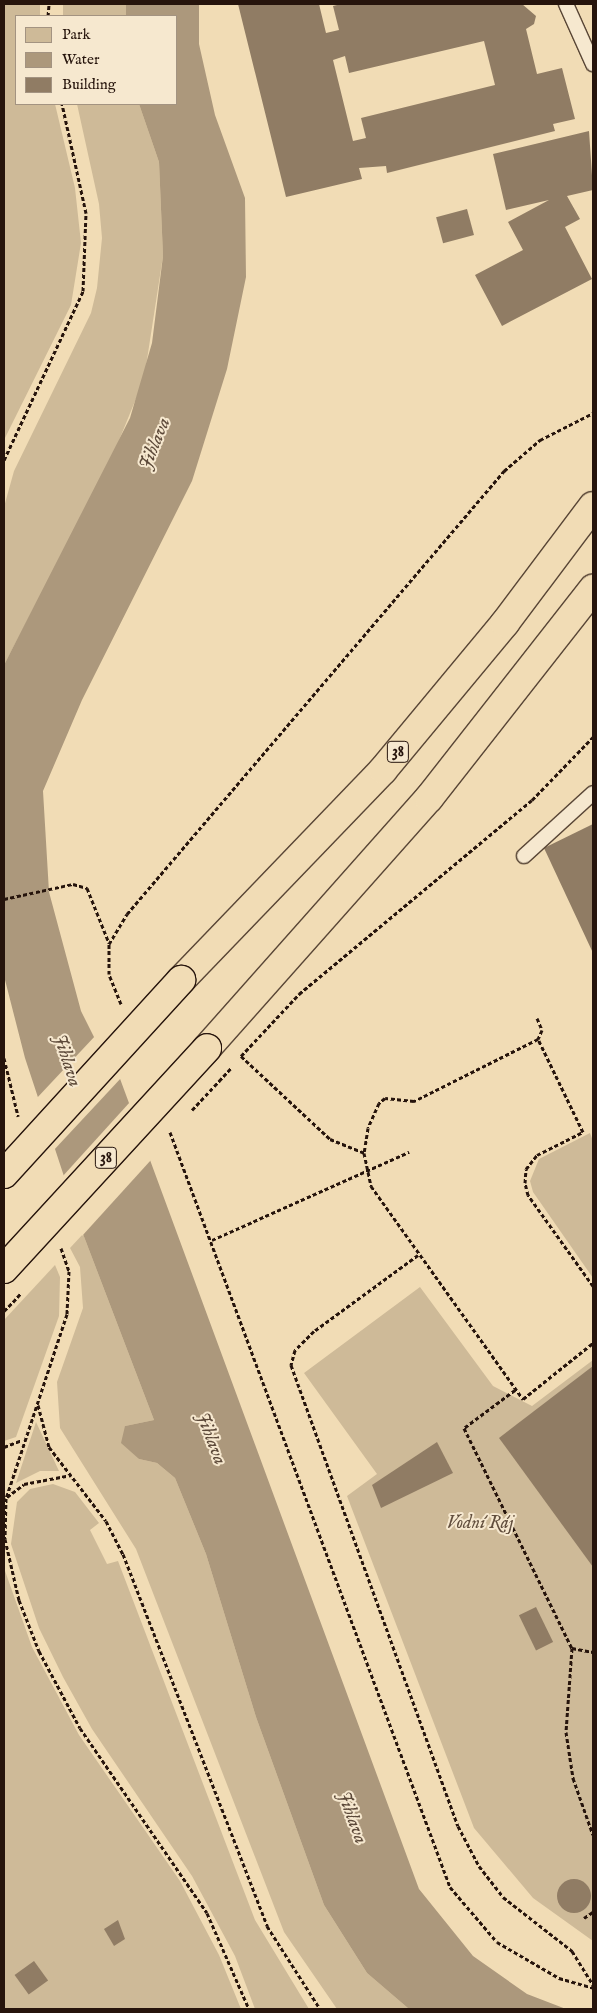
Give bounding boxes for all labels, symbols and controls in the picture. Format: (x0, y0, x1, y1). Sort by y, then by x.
legend (15, 15, 178, 105)
text: Park (62, 25, 91, 44)
text: Water (62, 50, 99, 69)
text: Building (62, 75, 116, 94)
water label: Jihlava (135, 415, 177, 473)
road number: 38 (387, 739, 409, 766)
water label: Jihlava (47, 1032, 85, 1090)
road number: 38 (95, 1144, 117, 1172)
water label: Jihlava (190, 1410, 230, 1468)
park label: Vodní Ráj (447, 1513, 513, 1535)
water label: Jihlava (331, 1789, 371, 1847)

